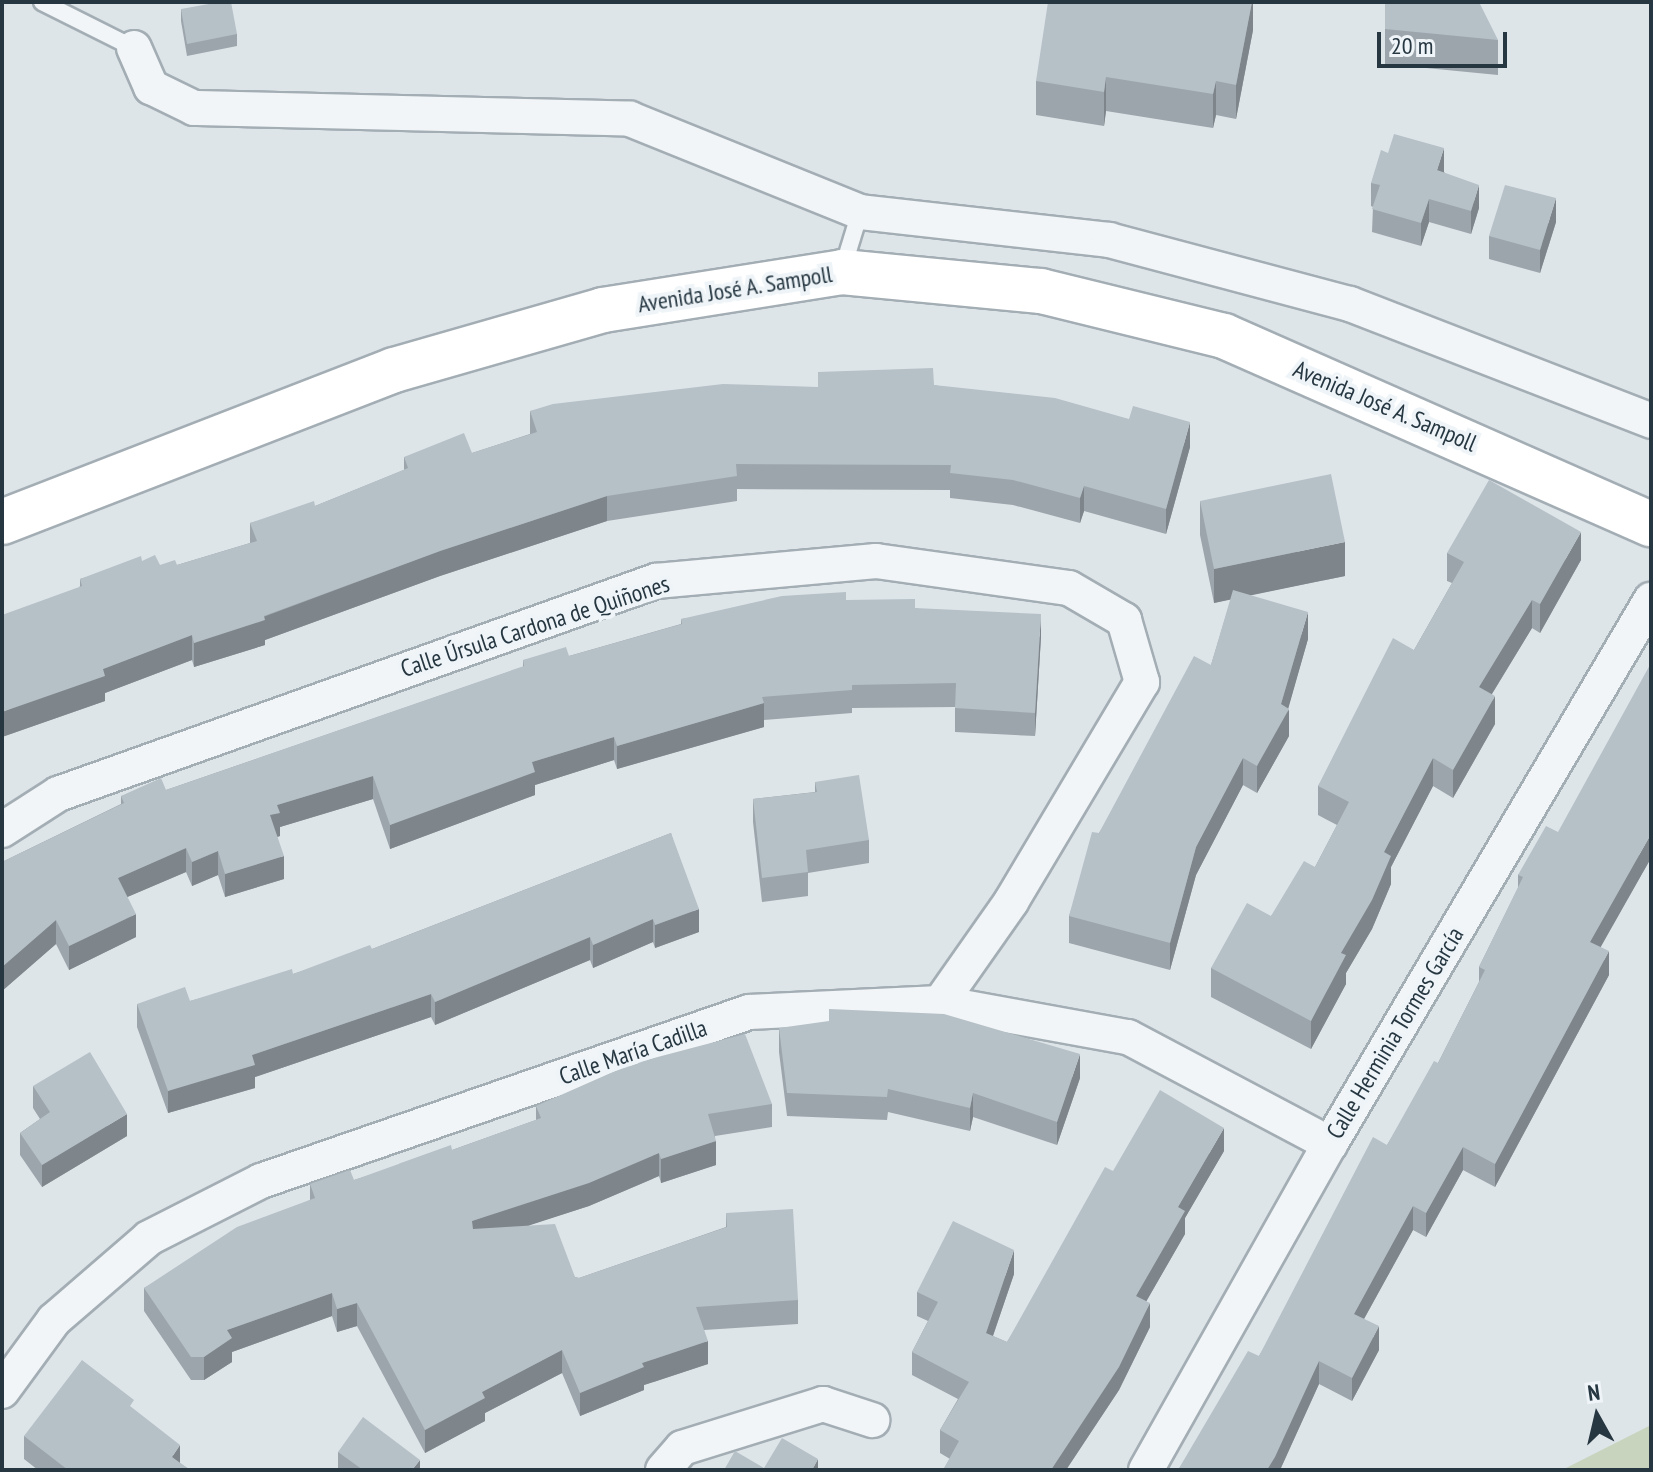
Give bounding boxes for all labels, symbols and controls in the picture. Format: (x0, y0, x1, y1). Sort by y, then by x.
scale bar (1381, 16, 1511, 66)
text: 20 m (1391, 30, 1433, 61)
street label: Avenida José A. Sampoll (635, 259, 835, 319)
street label: Avenida José A. Sampoll (1288, 354, 1482, 458)
street label: Calle Úrsula Cardona de Quiñones (397, 569, 673, 683)
street label: Calle Herminia Tormes García (1320, 922, 1470, 1144)
street label: Calle María Cadilla (555, 1013, 711, 1091)
north arrow (1557, 1376, 1637, 1456)
text: N (1586, 1378, 1601, 1407)

